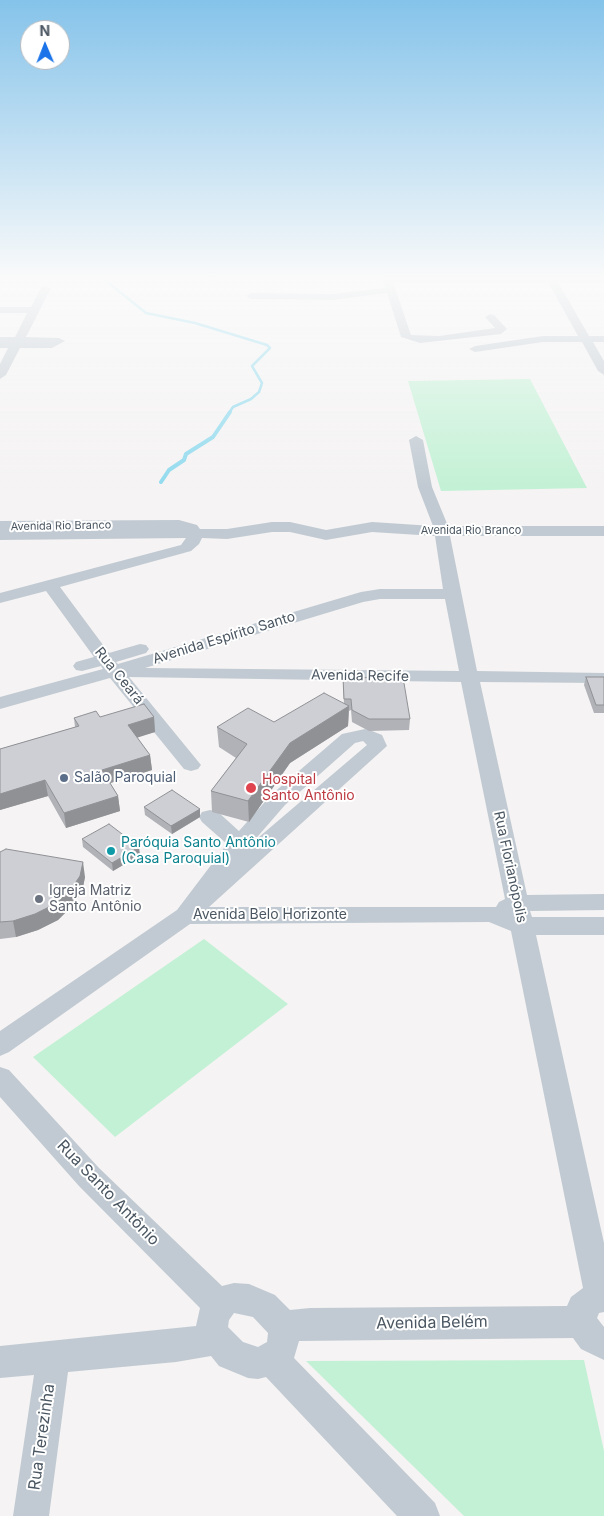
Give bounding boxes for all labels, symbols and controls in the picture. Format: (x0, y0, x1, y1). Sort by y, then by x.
north arrow (20, 20, 70, 70)
text: N (39, 22, 50, 39)
street label: Avenida Rio Branco (11, 519, 111, 533)
street label: Avenida Rio Branco (421, 524, 521, 538)
street label: Avenida Espírito Santo (151, 608, 297, 668)
street label: Rua Ceará (91, 644, 147, 708)
street label: Avenida Recife (311, 667, 409, 685)
place label: Salão Paroquial (74, 770, 176, 786)
marker: Salão Paroquial (58, 772, 70, 784)
place label: Hospital Santo Antônio (262, 772, 355, 804)
marker: Hospital Santo Antônio (244, 781, 258, 795)
street label: Rua Florianópolis (490, 810, 530, 924)
place label: Paróquia Santo Antônio (Casa Paroquial) (121, 835, 276, 868)
marker: Paróquia Santo Antônio (Casa Paroquial) (105, 845, 117, 857)
place label: Igreja Matriz Santo Antônio (49, 883, 142, 916)
marker: Igreja Matriz Santo Antônio (33, 893, 45, 905)
street label: Avenida Belo Horizonte (193, 907, 347, 923)
street label: Rua Santo Antônio (53, 1136, 163, 1250)
street label: Avenida Belém (376, 1312, 488, 1334)
street label: Rua Terezinha (25, 1383, 59, 1491)

